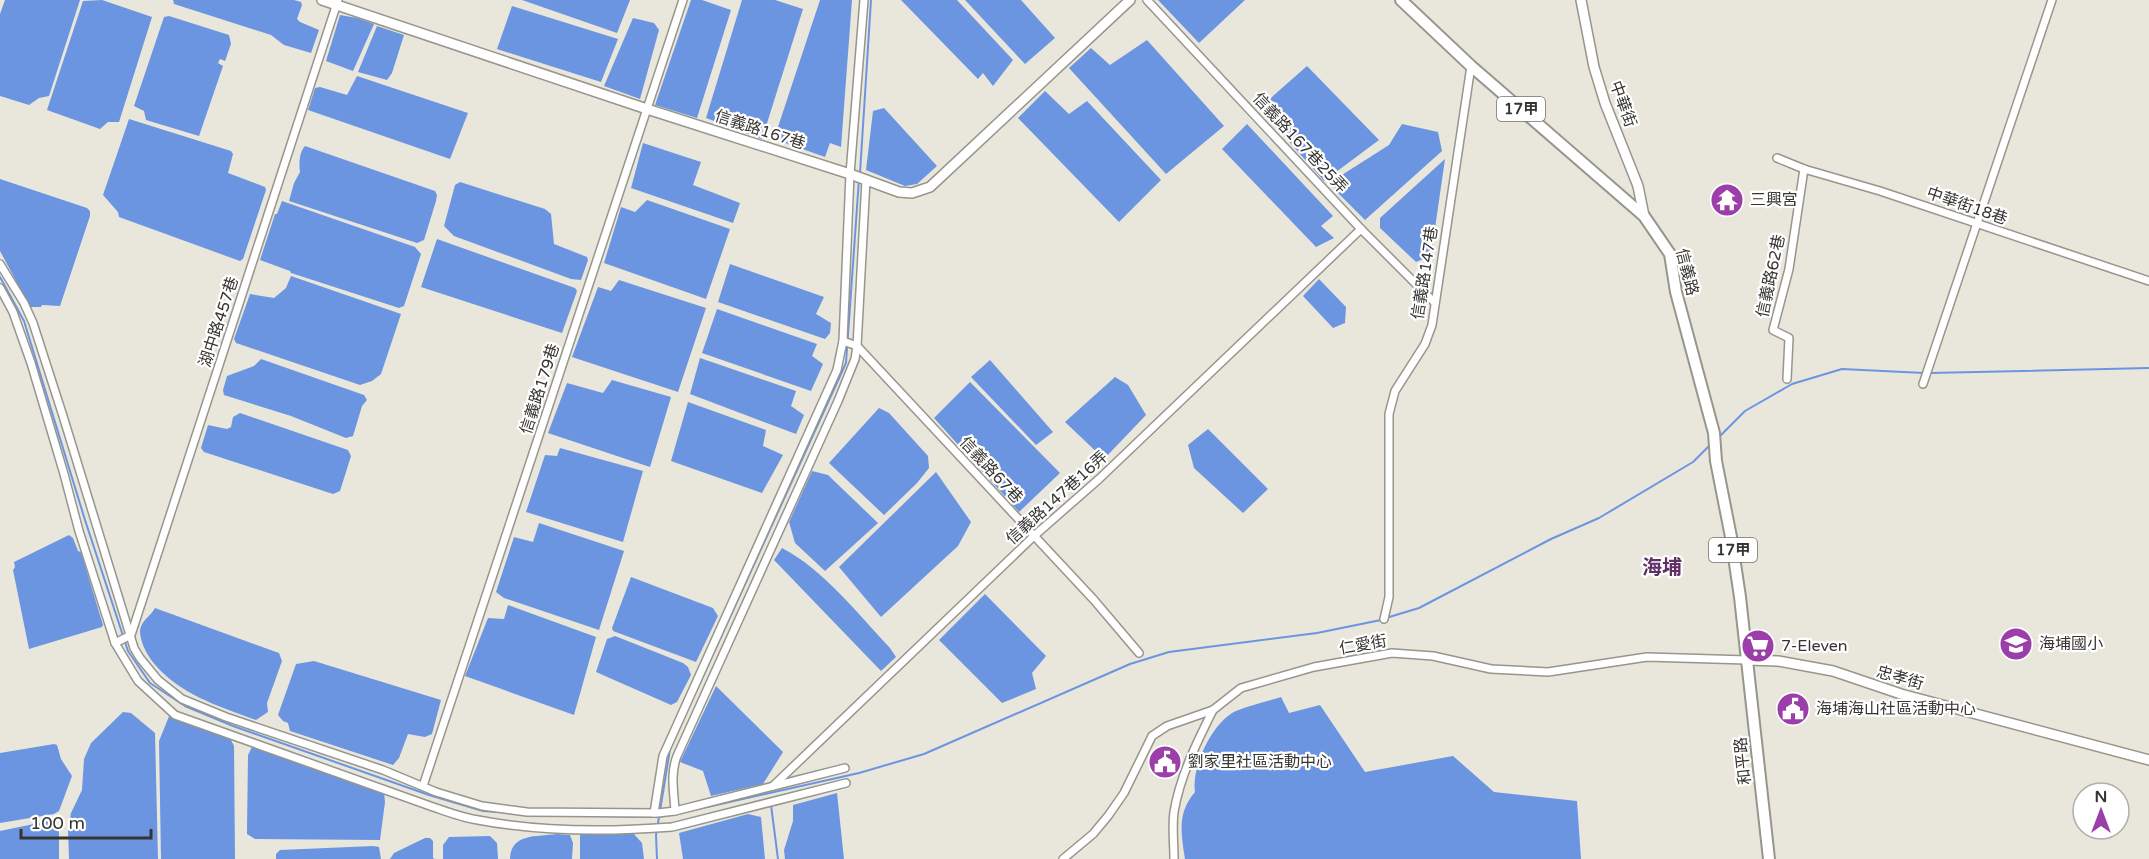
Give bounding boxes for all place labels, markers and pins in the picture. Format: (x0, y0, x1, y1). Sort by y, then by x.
temple icon: 三興宮 (1709, 182, 1745, 218)
place label: 三興宮 (1750, 190, 1798, 210)
school or university icon: 海埔國小 (1998, 626, 2034, 662)
supermarket icon: 7-Eleven (1740, 628, 1776, 664)
place label: 海埔國小 (2039, 634, 2103, 654)
place label: 7-Eleven (1781, 636, 1848, 656)
public building icon: 海埔海山社區活動中心 (1775, 691, 1811, 727)
place label: 海埔海山社區活動中心 (1816, 699, 1976, 719)
public building icon: 劉家里社區活動中心 (1147, 744, 1183, 780)
place label: 劉家里社區活動中心 (1188, 752, 1332, 772)

